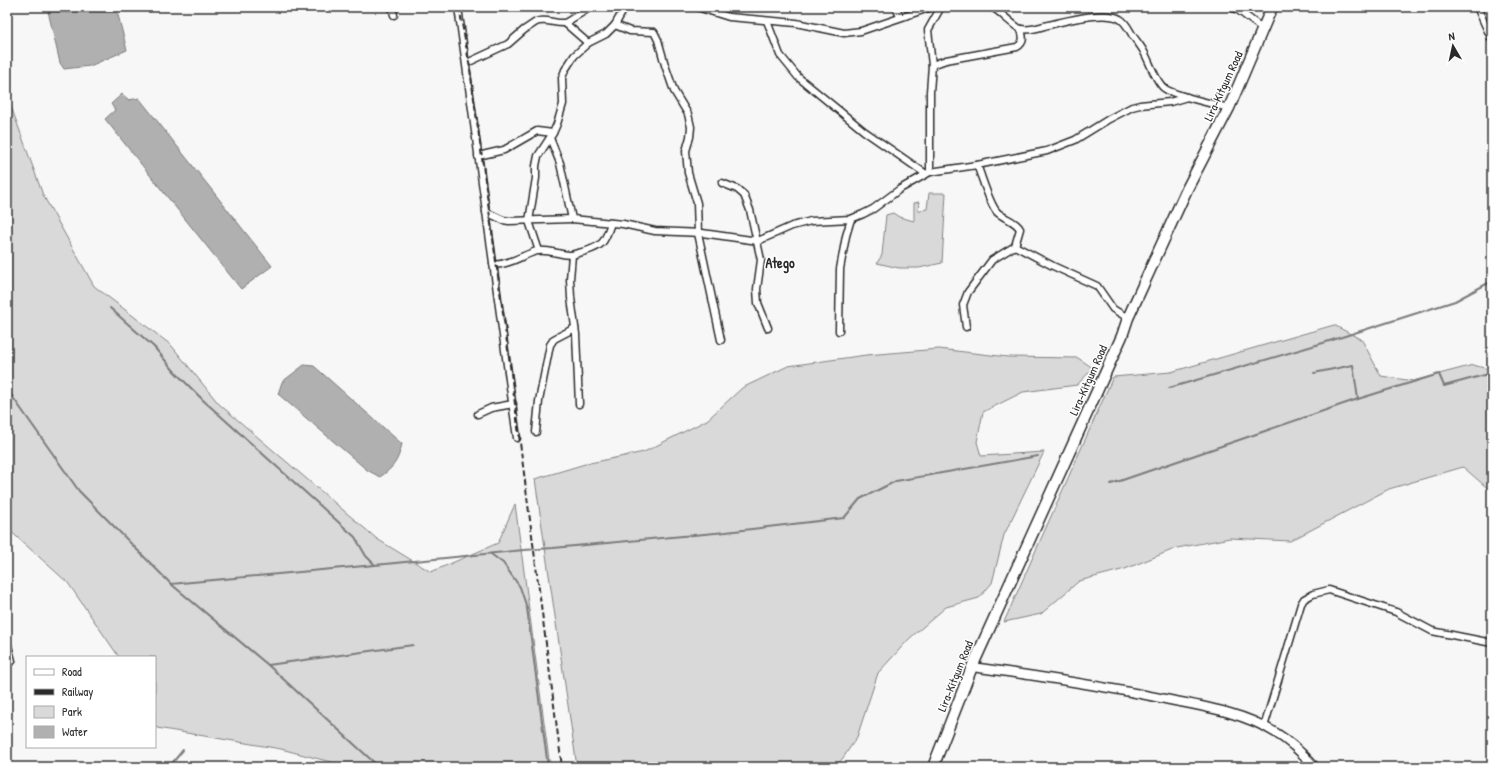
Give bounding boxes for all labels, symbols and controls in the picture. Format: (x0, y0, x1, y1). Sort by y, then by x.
north arrow (1433, 26, 1473, 66)
text: N (1447, 29, 1456, 43)
street label: Lira-Kitgum Road (1199, 48, 1247, 124)
district label: Atego (765, 253, 795, 274)
street label: Lira-Kitgum Road (1065, 342, 1111, 418)
street label: Lira-Kitgum Road (933, 638, 977, 714)
legend (26, 656, 156, 748)
text: Road (62, 663, 82, 680)
text: Railway (62, 683, 93, 700)
text: Park (62, 703, 82, 720)
text: Water (62, 723, 88, 740)

